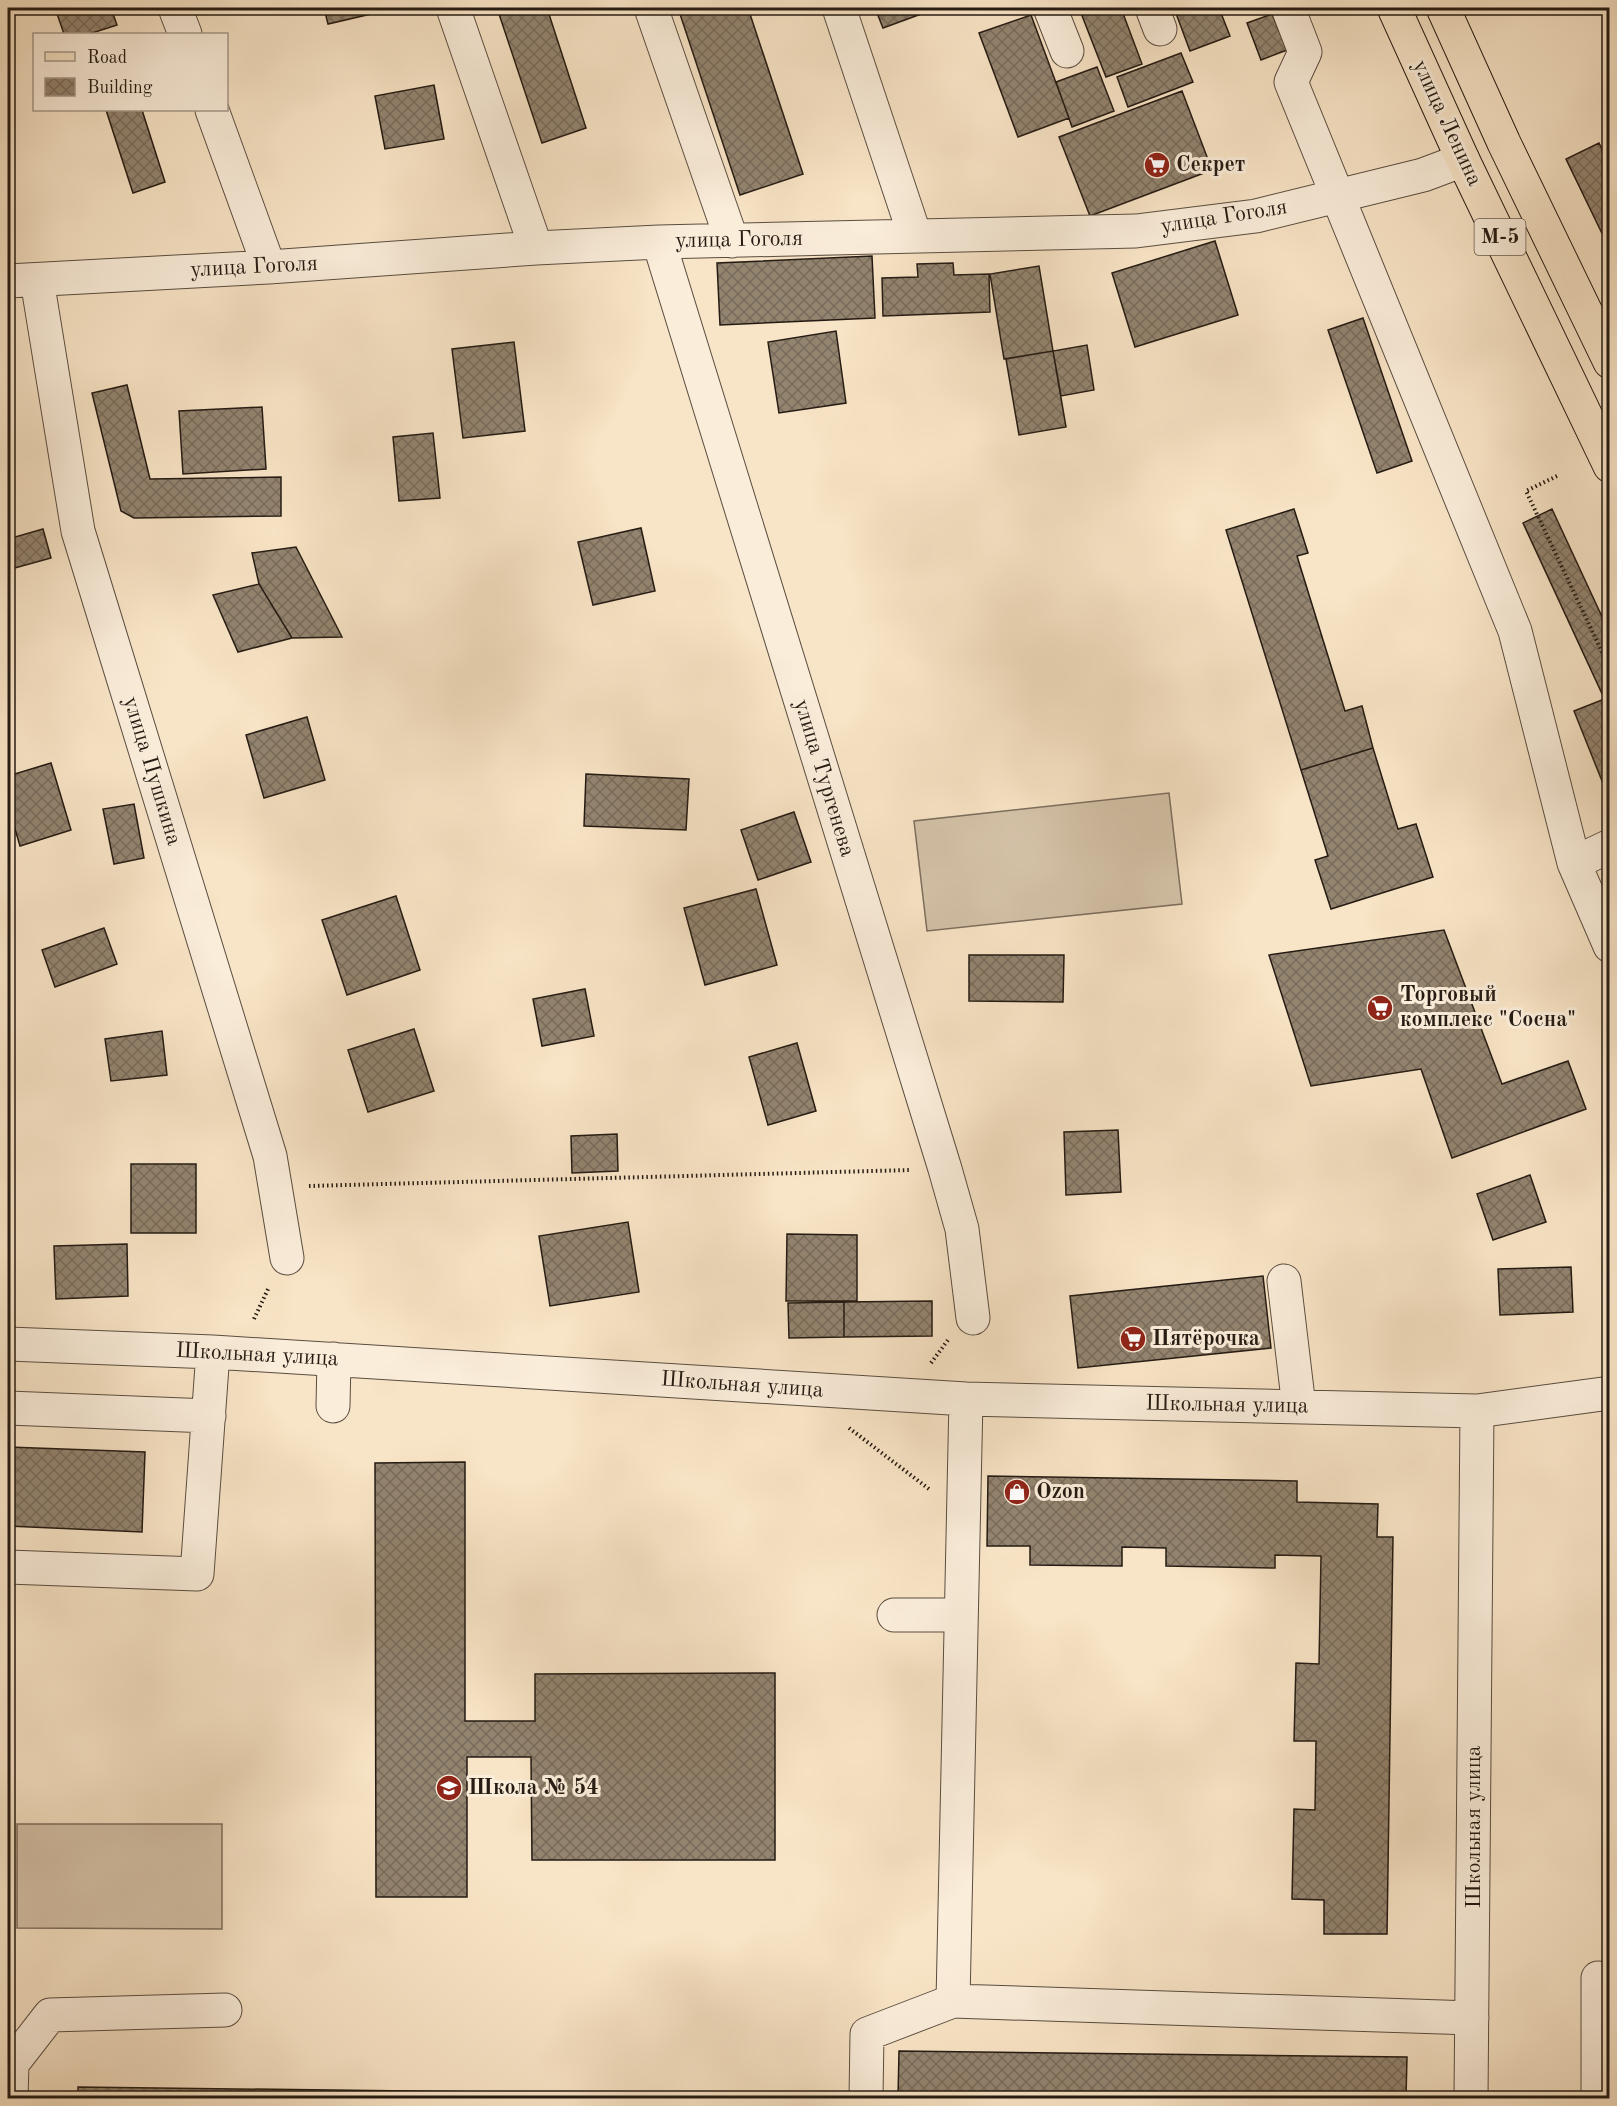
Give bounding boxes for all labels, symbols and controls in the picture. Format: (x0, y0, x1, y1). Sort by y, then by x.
legend (33, 33, 228, 111)
text: Road (87, 49, 127, 67)
street label: улица Ленина (1408, 56, 1486, 190)
text: Building (87, 79, 153, 97)
supermarket icon: Секрет (1142, 150, 1172, 180)
place label: Секрет (1176, 154, 1245, 176)
street label: улица Гоголя (1159, 196, 1289, 238)
road number: М-5 (1474, 219, 1526, 255)
street label: улица Гоголя (675, 228, 803, 252)
street label: улица Гоголя (190, 253, 318, 281)
street label: улица Пушкина (119, 694, 185, 848)
street label: улица Тургенева (790, 697, 858, 859)
place label: Торговый комплекс "Сосна" (1400, 984, 1576, 1031)
supermarket icon: Торговый комплекс "Сосна" (1365, 993, 1395, 1023)
supermarket icon: Пятёрочка (1118, 1324, 1148, 1354)
place label: Пятёрочка (1152, 1328, 1260, 1350)
street label: Школьная улица (175, 1340, 339, 1370)
street label: Школьная улица (660, 1368, 824, 1402)
street label: Школьная улица (1145, 1393, 1309, 1417)
shop icon: Ozon (1002, 1477, 1032, 1507)
place label: Ozon (1036, 1481, 1085, 1503)
street label: Школьная улица (1463, 1745, 1485, 1909)
school or university icon: Школа № 54 (434, 1773, 464, 1803)
place label: Школа № 54 (468, 1777, 599, 1799)

